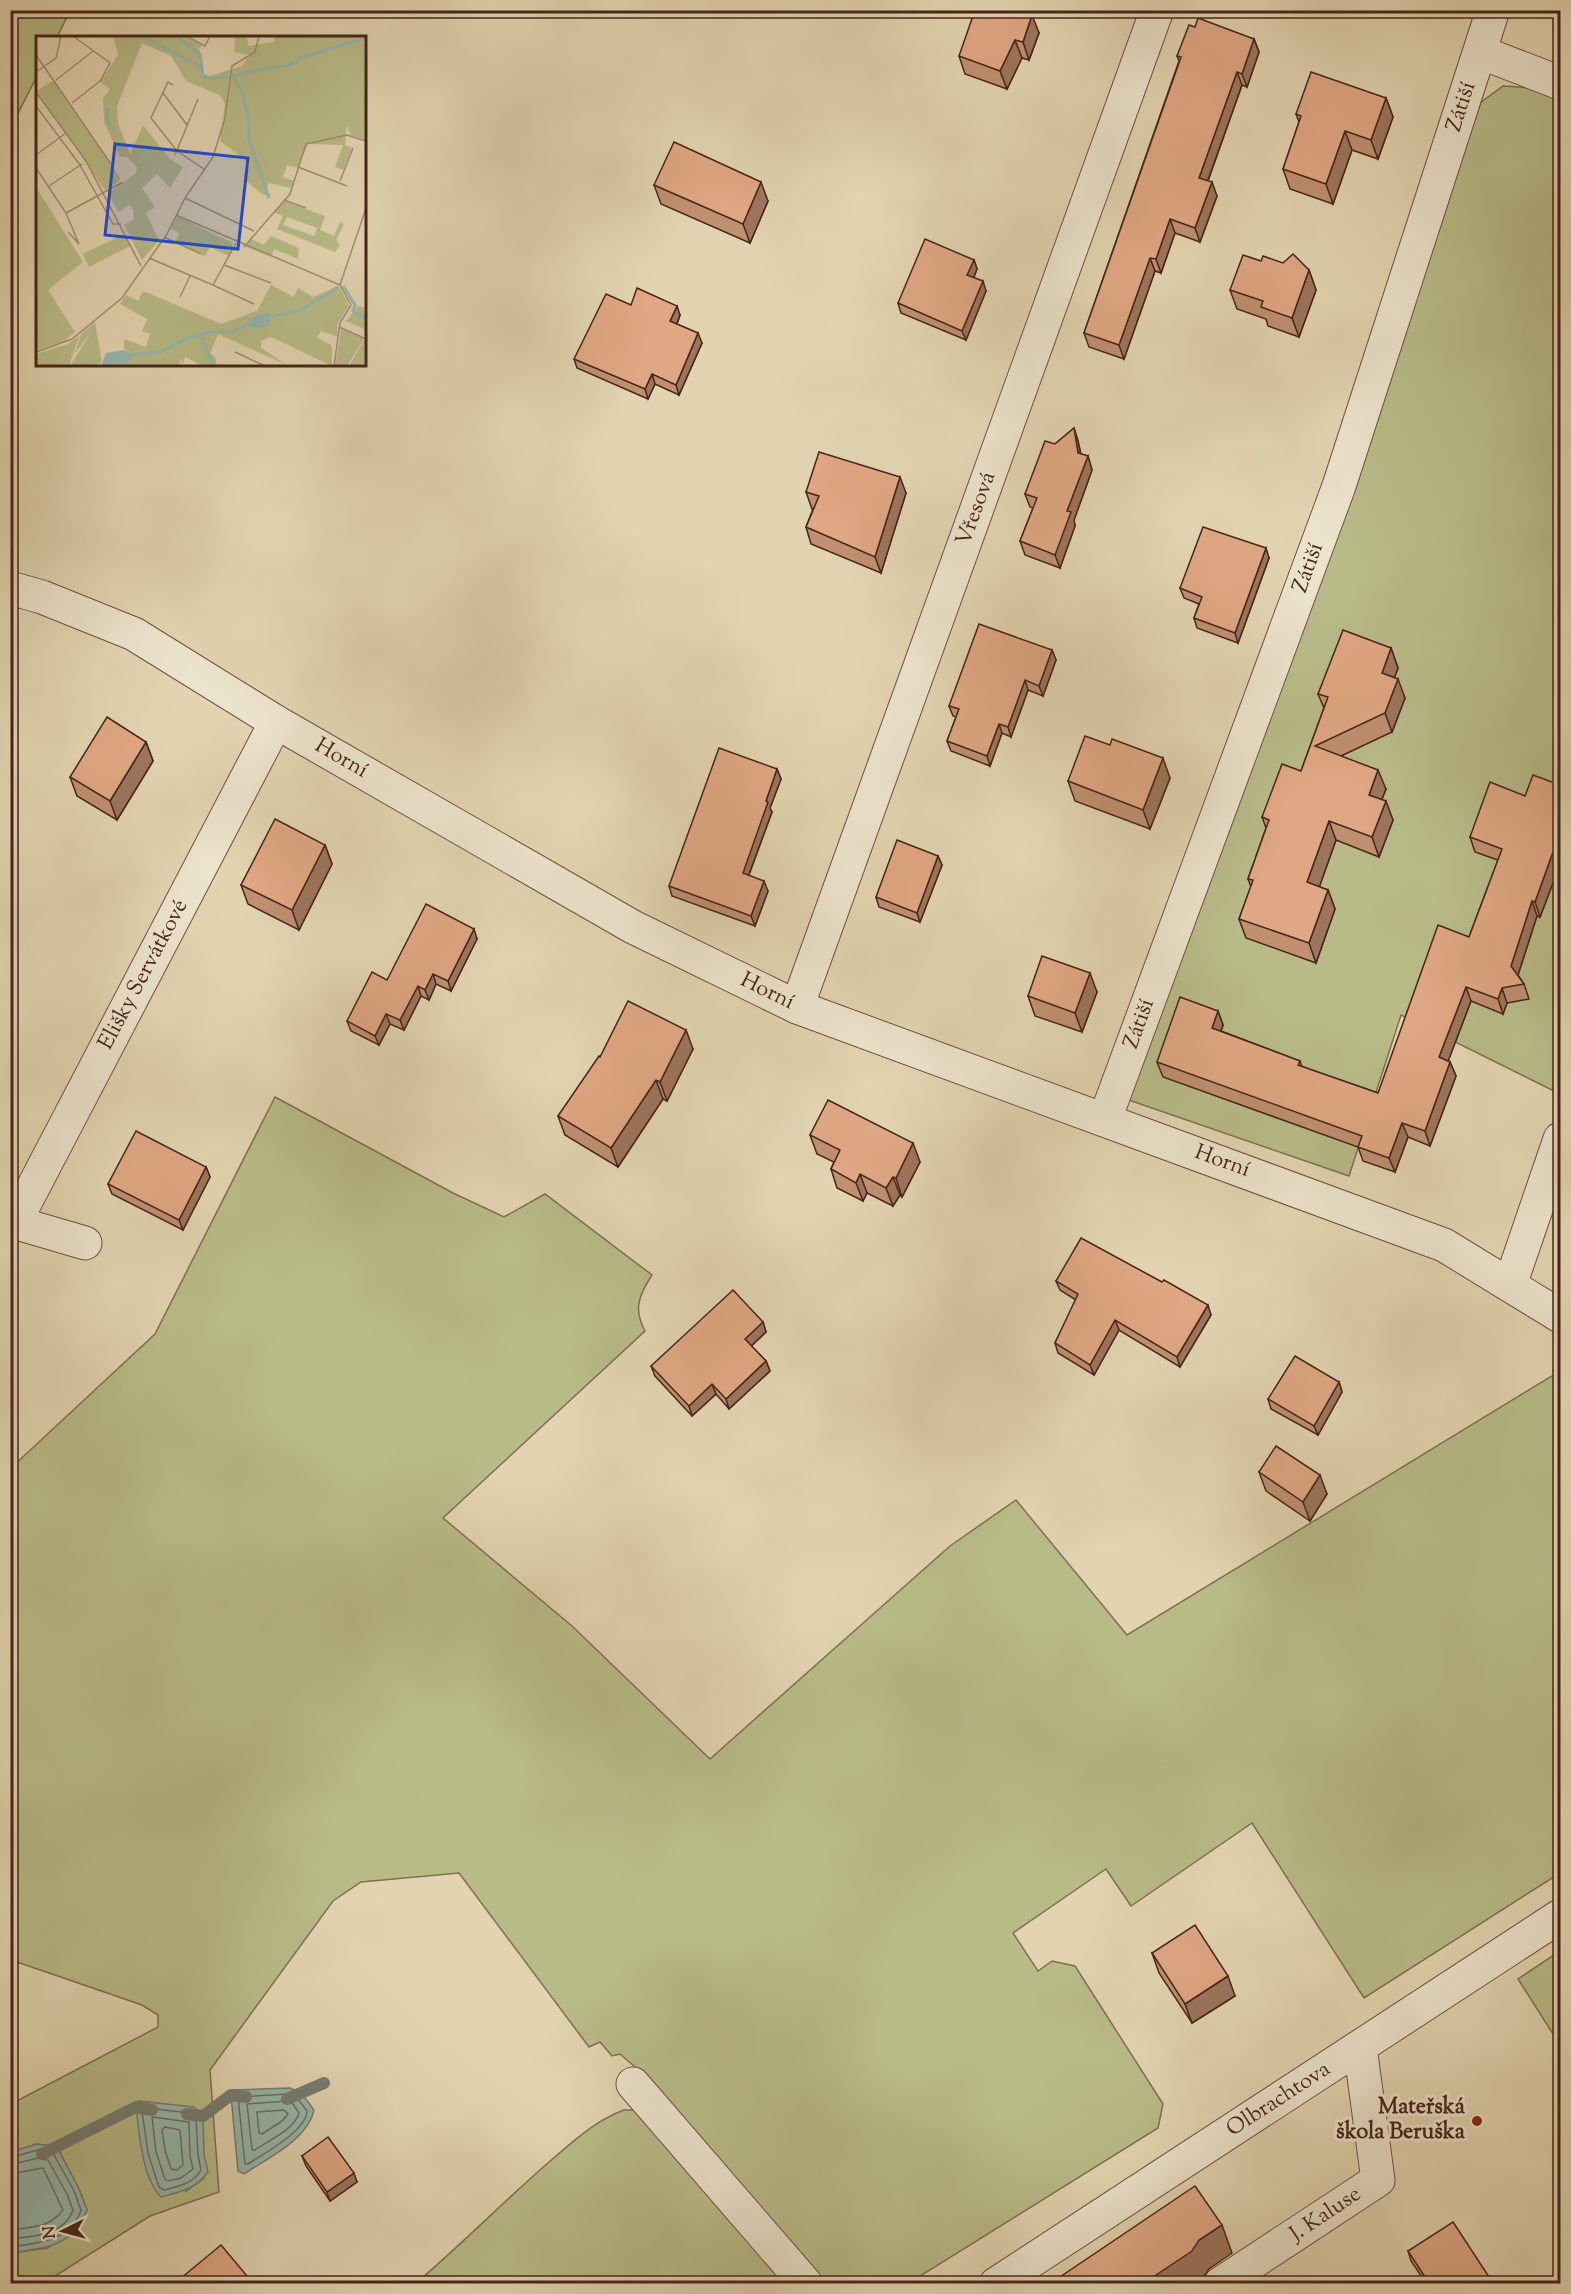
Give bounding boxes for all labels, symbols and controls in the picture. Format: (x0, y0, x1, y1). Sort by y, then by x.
inset map (36, 36, 366, 366)
street label: Zátiší (1439, 78, 1485, 136)
street label: Vřesová (949, 468, 1005, 550)
street label: Zátiší (1285, 539, 1333, 597)
street label: Horní (308, 731, 374, 787)
street label: Elišky Servátkové (91, 894, 197, 1056)
street label: Horní (734, 965, 800, 1019)
street label: Zátiší (1116, 995, 1164, 1053)
street label: Horní (1190, 1137, 1254, 1187)
street label: Olbrachtova (1221, 2054, 1337, 2146)
place label: Mateřská škola Beruška (1336, 2092, 1466, 2149)
marker: Mateřská škola Beruška (1470, 2114, 1484, 2128)
street label: J. Kaluse (1283, 2179, 1368, 2251)
north arrow (33, 2201, 93, 2261)
text: N (38, 2225, 63, 2240)

